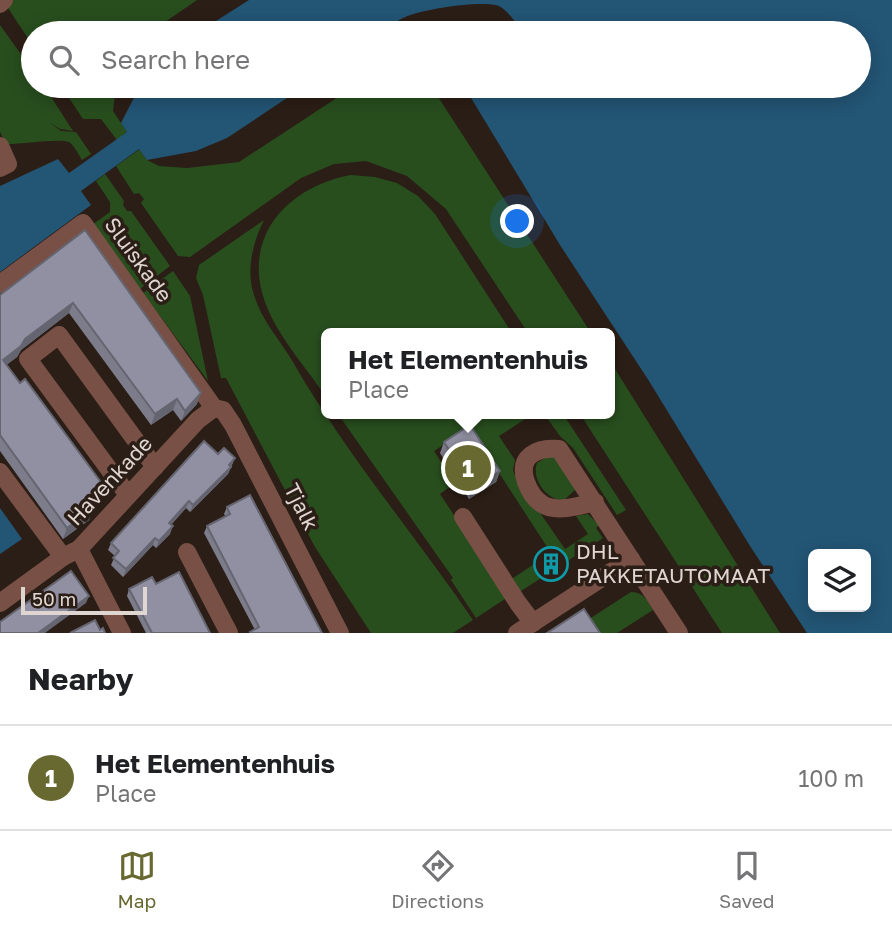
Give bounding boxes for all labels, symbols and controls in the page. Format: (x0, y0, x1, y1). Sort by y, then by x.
search box (21, 21, 871, 98)
icon: search (45, 41, 83, 79)
text: Search here (101, 44, 250, 75)
your location (500, 204, 534, 238)
street label: Sluiskade (99, 212, 178, 307)
popup (321, 328, 615, 419)
text: Het Elementenhuis (348, 344, 588, 375)
text: Place (348, 375, 409, 403)
street label: Havenkade (61, 430, 157, 530)
pin: 1 (445, 442, 491, 494)
street label: Tjalk (279, 479, 325, 534)
place label: DHL PAKKETAUTOMAAT (576, 538, 770, 588)
building icon: DHL PAKKETAUTOMAAT (532, 545, 570, 583)
map controls (808, 549, 871, 612)
button: layers (808, 549, 871, 612)
scale bar (21, 584, 147, 616)
text: 50 m (32, 587, 76, 610)
text: Nearby (28, 661, 133, 697)
text: Het Elementenhuis (95, 748, 335, 779)
text: 1 (45, 764, 57, 792)
text: 100 m (798, 764, 864, 792)
text: Place (95, 779, 156, 807)
tab: Map (117, 847, 156, 912)
tab: Directions (391, 847, 484, 912)
tab: Saved (719, 847, 775, 912)

